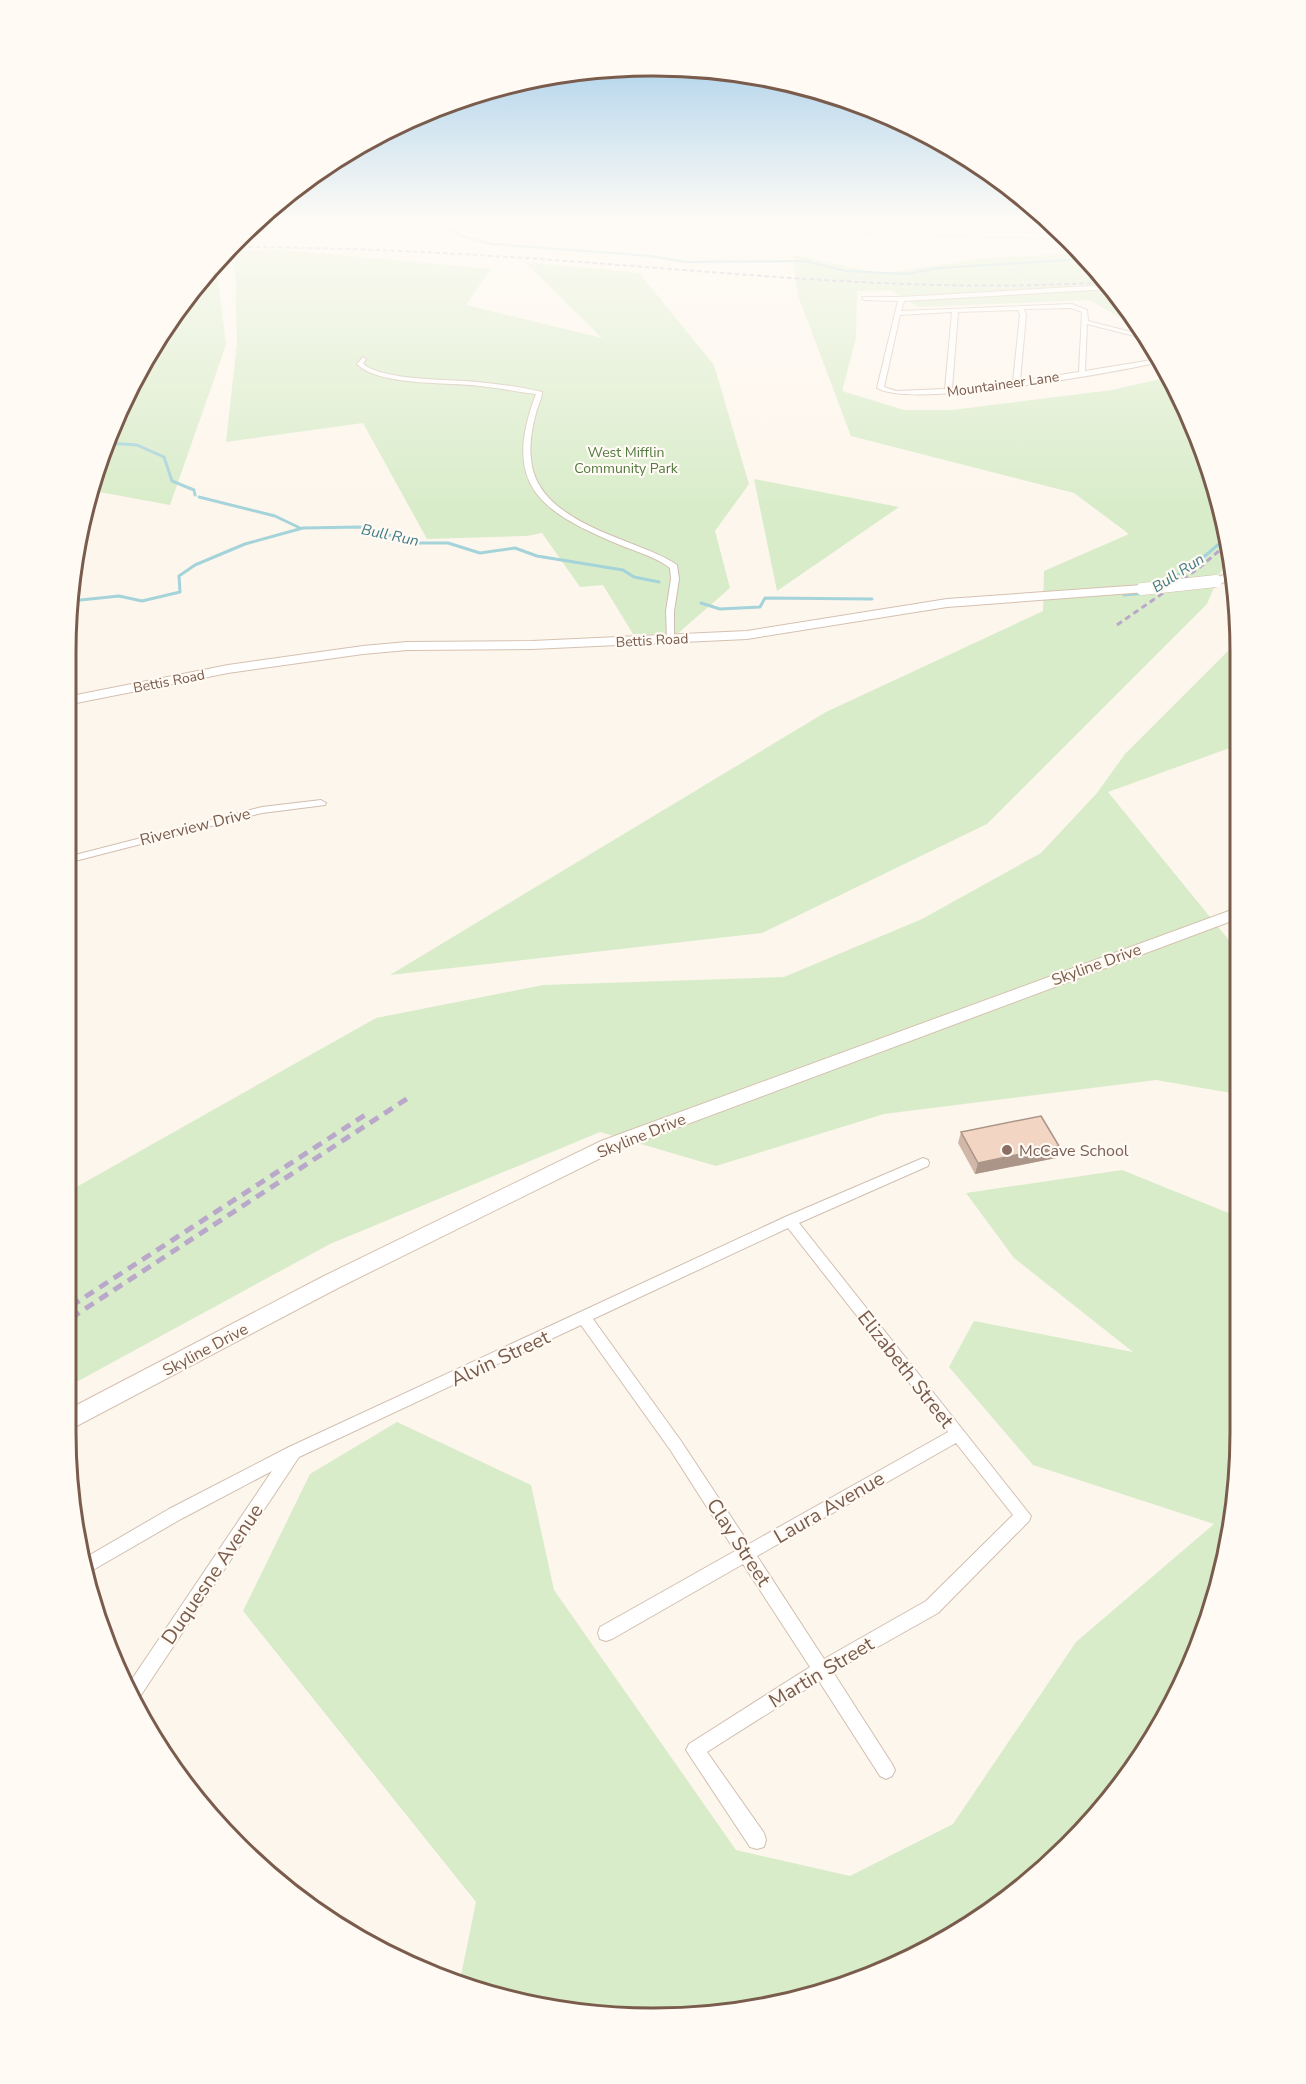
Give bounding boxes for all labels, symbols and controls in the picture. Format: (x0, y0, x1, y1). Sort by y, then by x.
street label: Mountaineer Lane (946, 367, 1060, 402)
park label: West Mifflin Community Park (574, 443, 679, 478)
water label: Bull Run (359, 519, 421, 551)
water label: Bull Run (1148, 549, 1208, 597)
street label: Bettis Road (615, 629, 689, 652)
street label: Bettis Road (132, 665, 207, 698)
street label: Riverview Drive (138, 803, 253, 851)
street label: Skyline Drive (1048, 939, 1144, 991)
street label: Skyline Drive (594, 1108, 689, 1164)
place label: McCave School (1019, 1140, 1129, 1162)
marker: McCave School (1000, 1143, 1014, 1157)
street label: Elizabeth Street (851, 1305, 961, 1434)
street label: Skyline Drive (159, 1318, 252, 1382)
street label: Alvin Street (446, 1323, 555, 1393)
street label: Laura Avenue (769, 1465, 889, 1550)
street label: Clay Street (700, 1493, 778, 1592)
street label: Duquesne Avenue (155, 1499, 270, 1650)
street label: Martin Street (764, 1630, 880, 1714)

